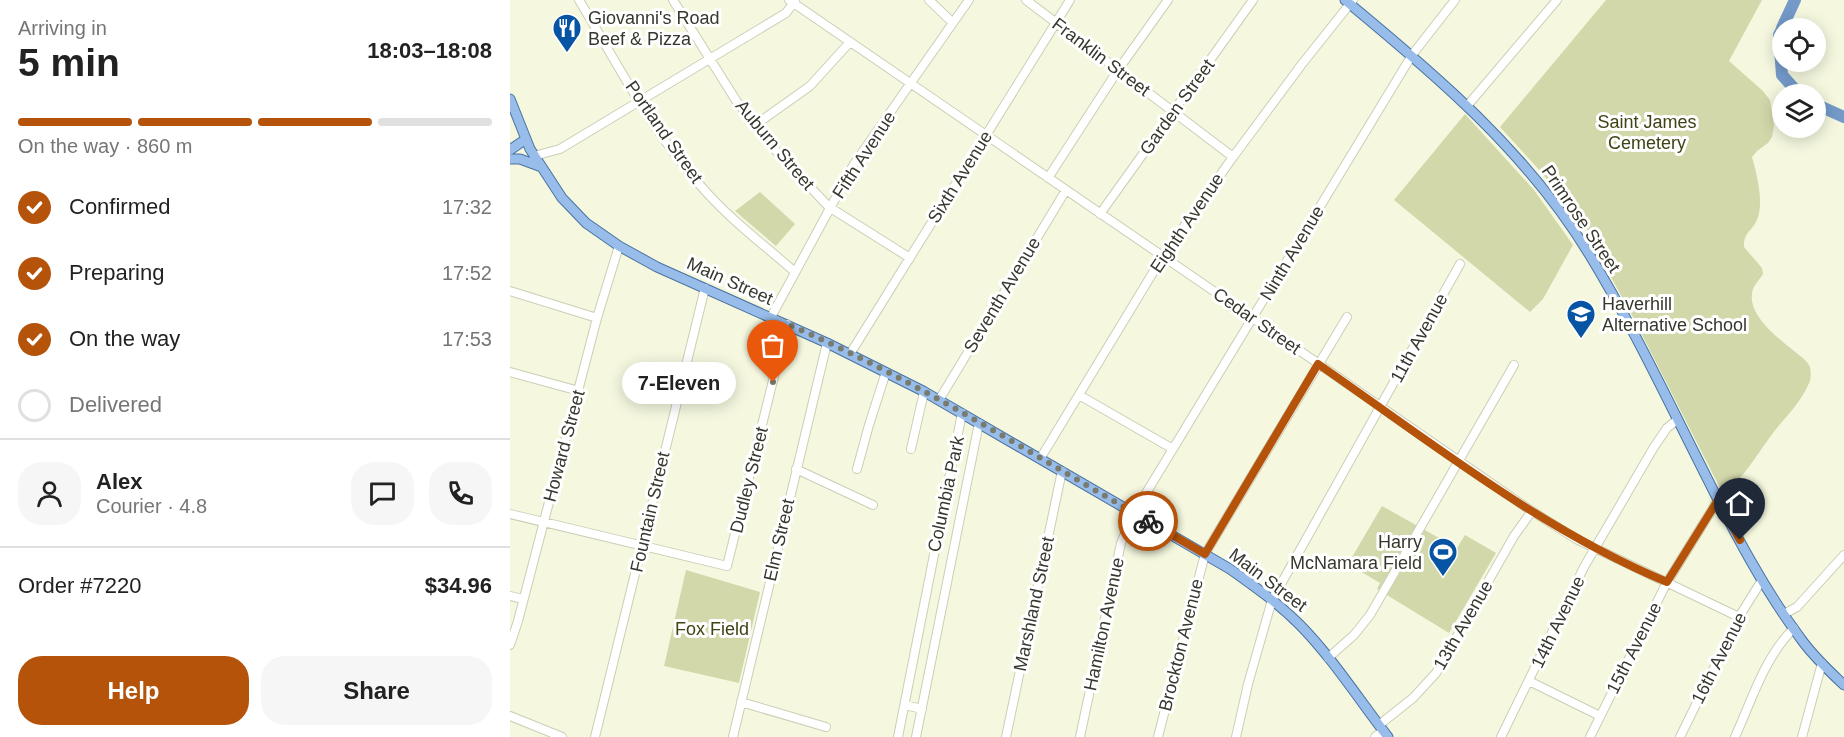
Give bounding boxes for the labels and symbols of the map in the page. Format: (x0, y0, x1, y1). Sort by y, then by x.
place label: Giovanni's Road Beef & Pizza (588, 8, 720, 49)
restaurant icon: Giovanni's Road Beef & Pizza (551, 12, 583, 54)
street label: Franklin Street (1048, 14, 1154, 100)
street label: Garden Street (1136, 55, 1218, 159)
street label: Portland Street (621, 77, 707, 187)
street label: Auburn Street (732, 96, 818, 194)
street label: Fifth Avenue (828, 108, 900, 202)
park label: Saint James Cemetery (1597, 112, 1697, 153)
street label: Sixth Avenue (924, 127, 996, 227)
street label: Primrose Street (1538, 162, 1624, 276)
street label: Eighth Avenue (1146, 169, 1228, 277)
street label: Ninth Avenue (1256, 202, 1328, 304)
street label: Seventh Avenue (960, 234, 1044, 356)
street label: Main Street (684, 253, 776, 309)
street label: Cedar Street (1209, 284, 1305, 358)
street label: 11th Avenue (1386, 290, 1452, 386)
place label: Haverhill Alternative School (1602, 294, 1747, 335)
school or university icon: Haverhill Alternative School (1565, 298, 1597, 340)
pin (747, 320, 798, 382)
callout: 7-Eleven (623, 361, 737, 403)
street label: Howard Street (539, 388, 589, 504)
street label: Dudley Street (726, 425, 772, 535)
street label: Columbia Park (924, 433, 968, 554)
street label: Fountain Street (626, 450, 674, 574)
pin (1714, 478, 1765, 540)
courier (1118, 491, 1178, 551)
street label: Elm Street (760, 497, 798, 583)
place label: Harry McNamara Field (1290, 532, 1422, 573)
street label: Marshland Street (1010, 535, 1058, 673)
sports icon: Harry McNamara Field (1427, 536, 1459, 578)
street label: Main Street (1225, 544, 1311, 616)
street label: Hamilton Avenue (1080, 556, 1128, 692)
street label: 14th Avenue (1527, 573, 1589, 671)
street label: Brockton Avenue (1155, 577, 1207, 713)
street label: 13th Avenue (1429, 577, 1497, 673)
street label: 15th Avenue (1602, 599, 1666, 697)
street label: 16th Avenue (1687, 609, 1751, 707)
park label: Fox Field (675, 619, 749, 639)

